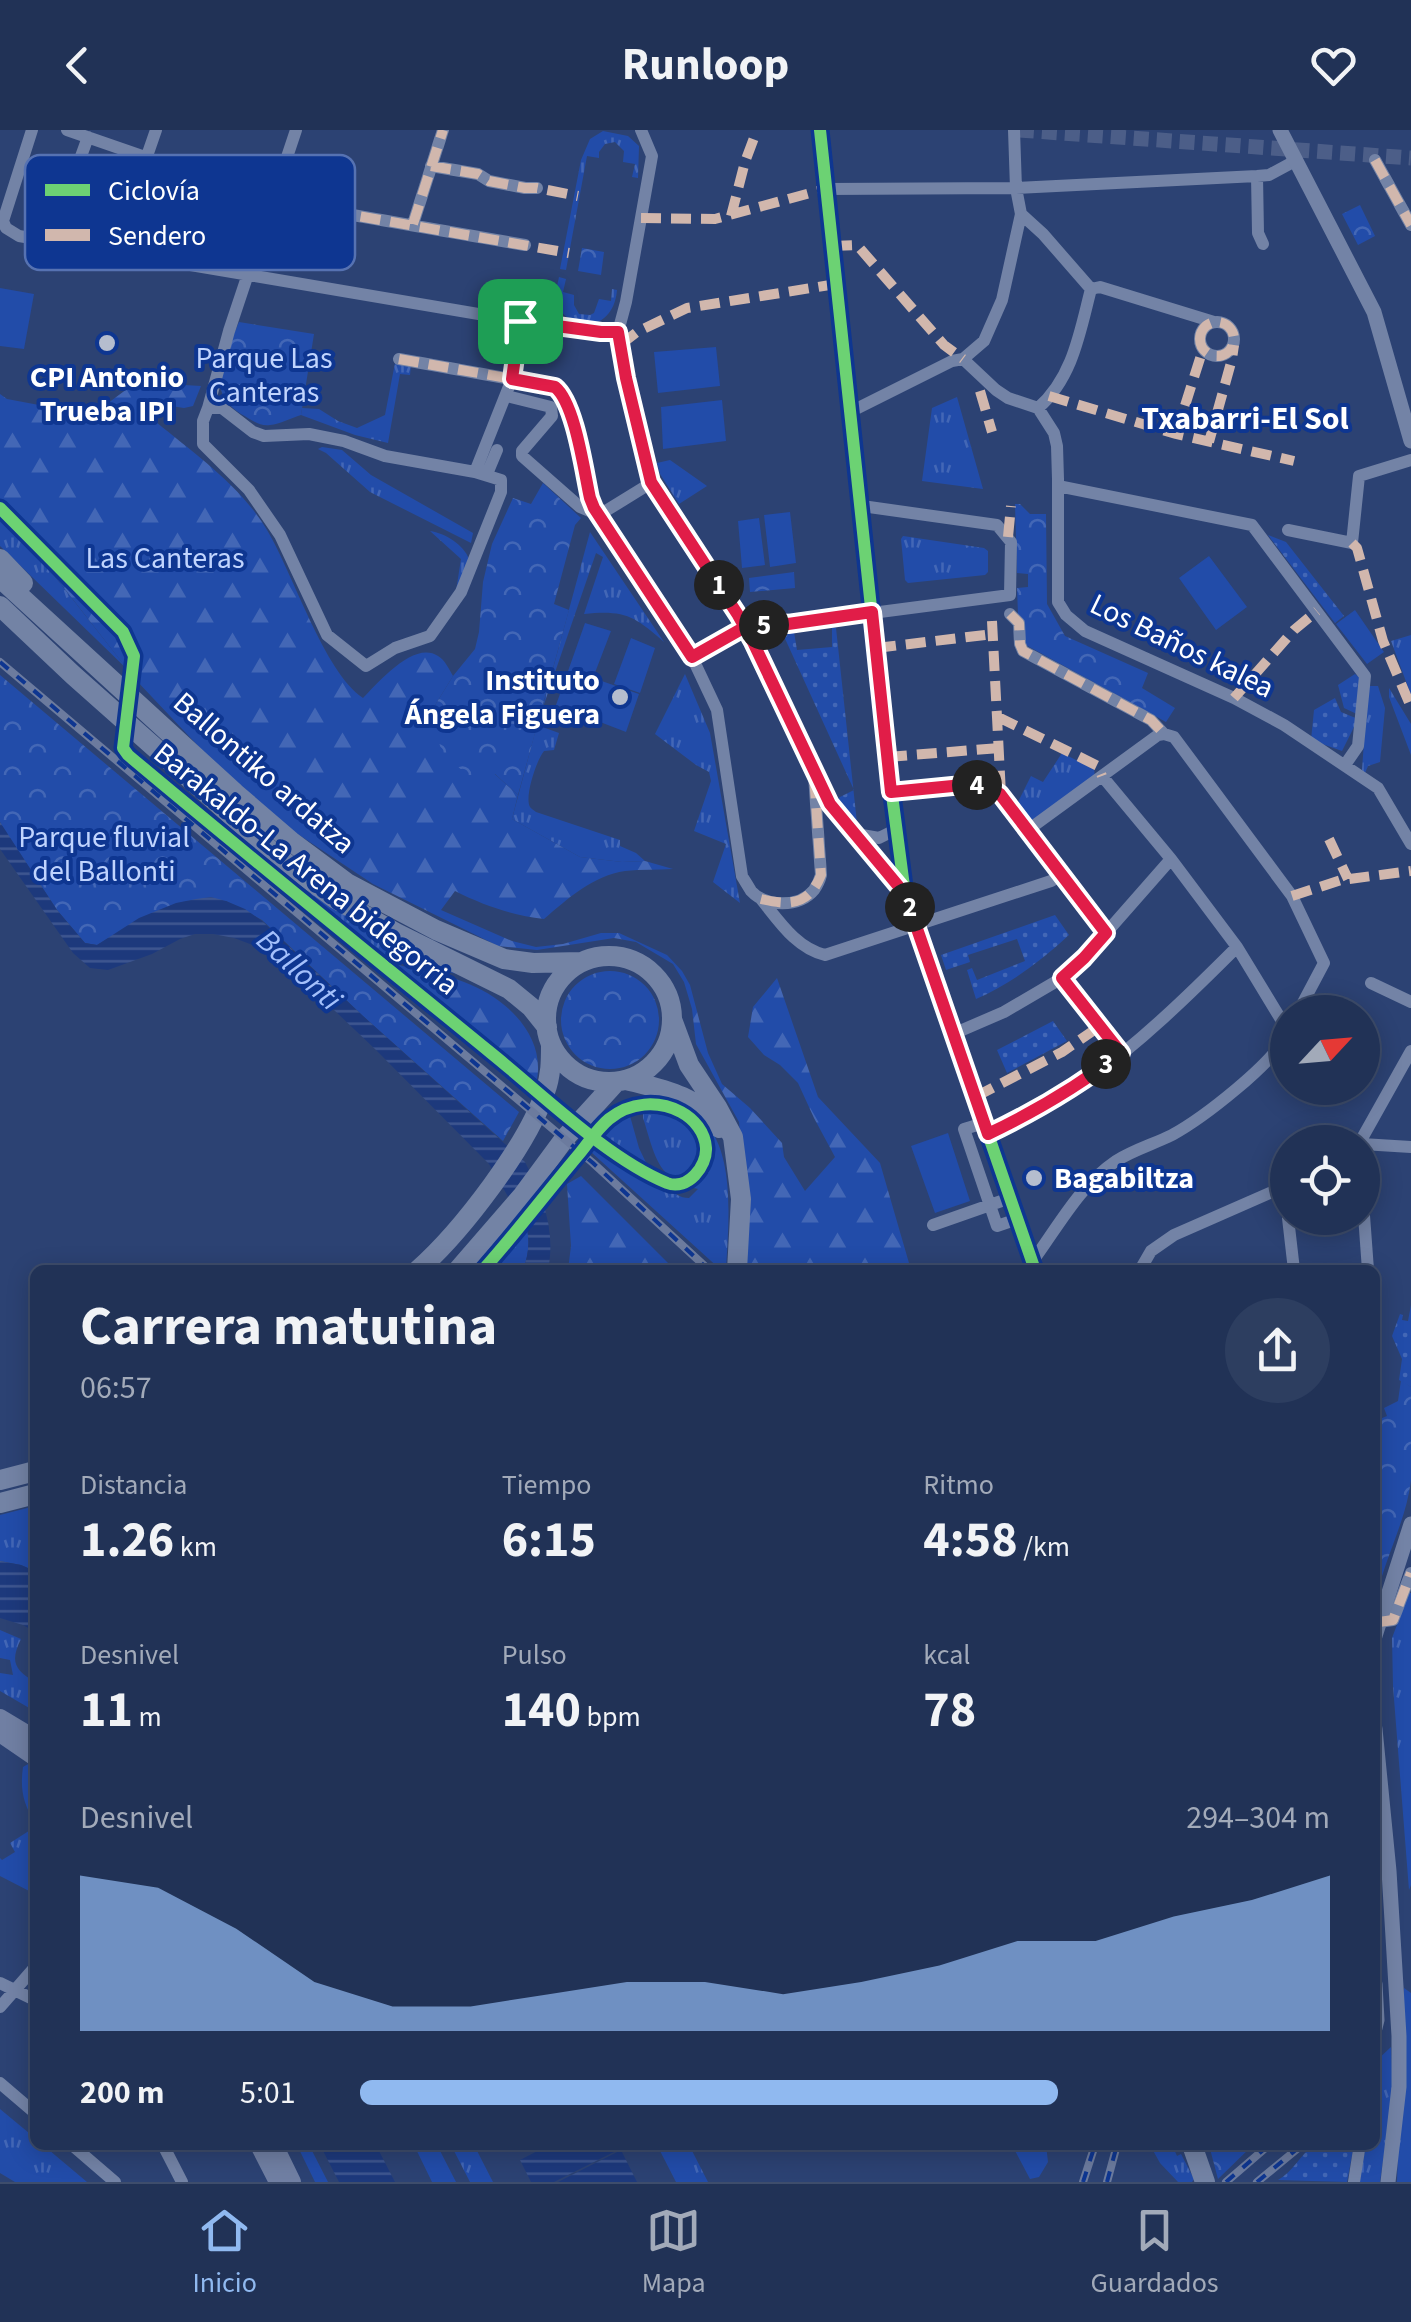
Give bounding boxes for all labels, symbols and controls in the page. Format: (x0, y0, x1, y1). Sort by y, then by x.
text: Runloop (622, 33, 789, 97)
icon: back (50, 38, 105, 93)
icon: heart (1306, 38, 1361, 93)
legend (25, 155, 355, 270)
text: Ciclovía (108, 171, 200, 211)
text: Sendero (108, 216, 206, 256)
pin (478, 279, 563, 364)
icon: arrive (493, 294, 548, 349)
marker: CPI Antonio Trueba IPI (96, 332, 118, 354)
park label: Parque Las Canteras (195, 337, 333, 414)
place label: CPI Antonio Trueba IPI (30, 356, 184, 433)
district label: Txabarri-El Sol (1141, 396, 1349, 442)
park label: Las Canteras (86, 537, 244, 580)
pin: 1 (694, 560, 744, 610)
text: 1 (712, 565, 726, 605)
street label: Los Baños kalea (1083, 583, 1281, 709)
pin: 5 (739, 600, 789, 650)
text: 5 (757, 605, 771, 645)
place label: Instituto Ángela Figuera (404, 659, 600, 736)
street label: Ballontiko ardatza (164, 682, 364, 864)
marker: Instituto Ángela Figuera (609, 686, 631, 708)
street label: Barakaldo-La Arena bidegorria (144, 732, 468, 1006)
pin: 4 (952, 760, 1002, 810)
text: 4 (970, 765, 984, 805)
park label: Parque fluvial del Ballonti (18, 816, 190, 893)
pin: 2 (885, 882, 935, 932)
text: 2 (903, 887, 917, 927)
water label: Ballonti (246, 918, 352, 1022)
north arrow (1270, 995, 1380, 1105)
map controls (1270, 995, 1380, 1235)
pin: 3 (1081, 1039, 1131, 1089)
text: 3 (1099, 1044, 1113, 1084)
button: locate (1270, 1125, 1380, 1235)
place label: Bagabiltza (1054, 1157, 1194, 1200)
marker: Bagabiltza (1023, 1167, 1045, 1189)
text: Carrera matutina (80, 1288, 497, 1366)
button: share (1225, 1298, 1330, 1403)
text: 06:57 (80, 1365, 152, 1411)
text: Distancia (80, 1465, 187, 1505)
text: Tiempo (502, 1465, 591, 1505)
text: Ritmo (923, 1465, 994, 1505)
text: 1.26 (80, 1505, 174, 1576)
text: 6:15 (502, 1505, 596, 1576)
text: 4:58 (923, 1505, 1018, 1576)
text: km (174, 1527, 217, 1567)
text: /km (1018, 1527, 1070, 1567)
text: Desnivel (80, 1635, 179, 1675)
text: Pulso (502, 1635, 567, 1675)
text: kcal (923, 1635, 970, 1675)
text: 11 (80, 1675, 133, 1746)
text: 140 (502, 1675, 581, 1746)
text: 78 (923, 1675, 976, 1746)
text: m (133, 1697, 162, 1737)
text: bpm (581, 1697, 641, 1737)
text: Desnivel (80, 1795, 193, 1841)
text: 294–304 m (1186, 1795, 1330, 1841)
text: 200 m (80, 2070, 165, 2116)
text: 5:01 (240, 2070, 296, 2116)
tab: Inicio (192, 2203, 257, 2303)
tab: Mapa (642, 2203, 706, 2303)
tab: Guardados (1090, 2203, 1219, 2303)

